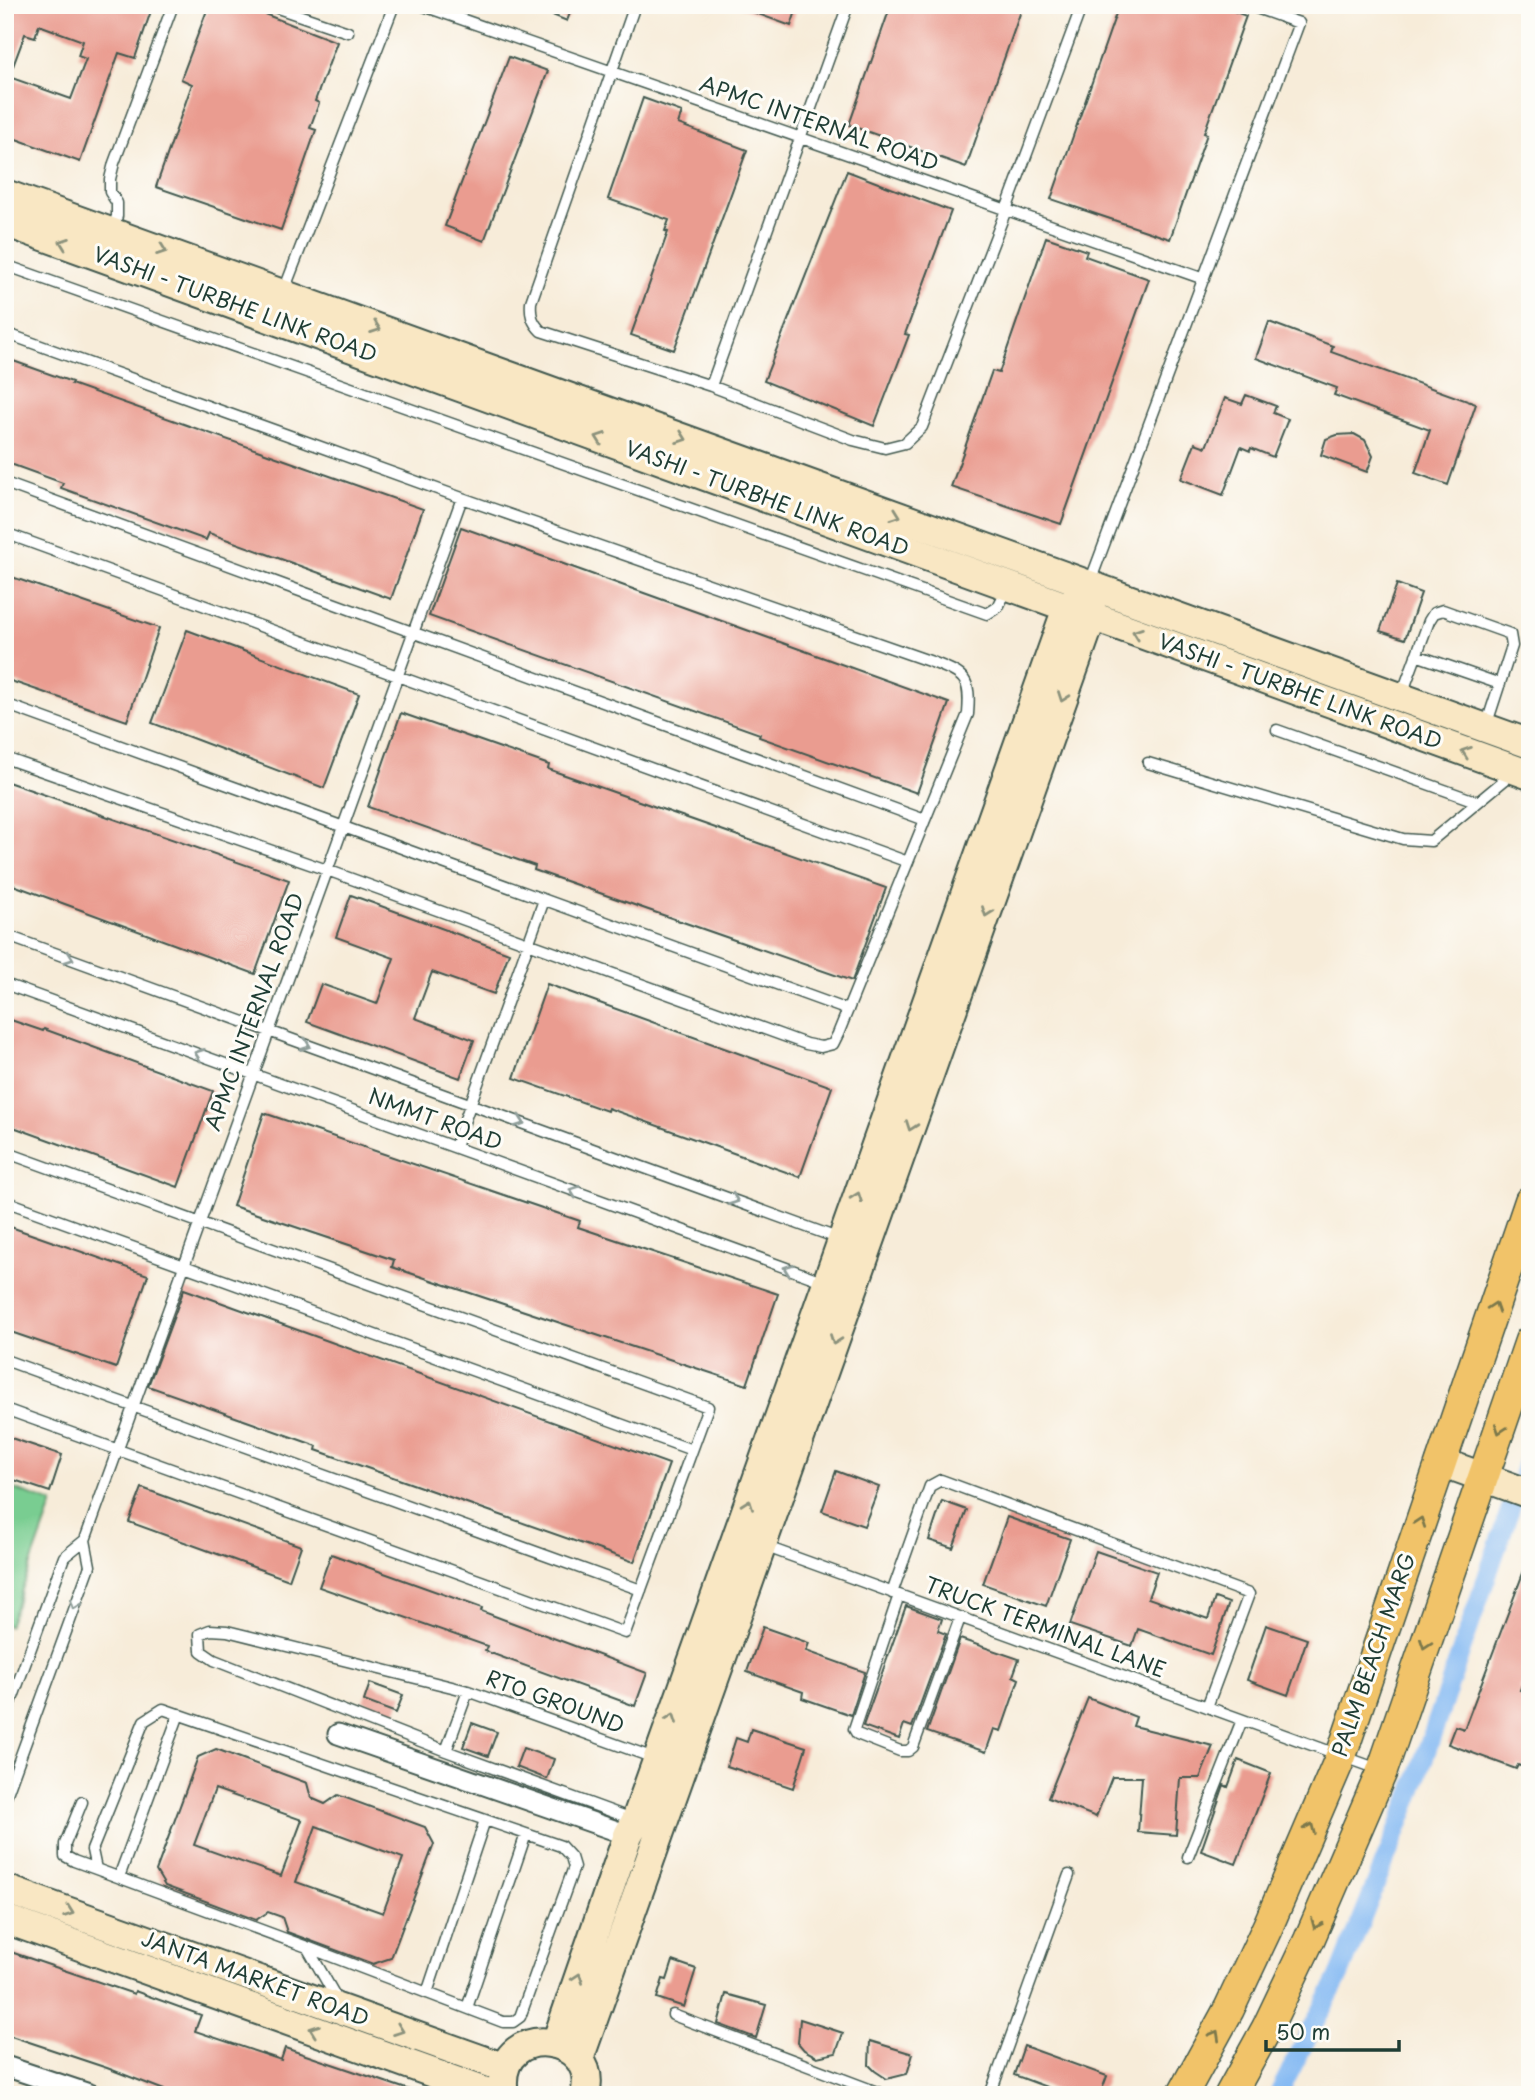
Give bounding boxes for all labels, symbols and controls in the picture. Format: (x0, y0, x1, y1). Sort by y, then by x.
street label: APMC INTERNAL ROAD (696, 66, 944, 178)
one-way arrow (59, 237, 71, 251)
street label: VASHI - TURBHE LINK ROAD (89, 237, 382, 369)
one-way arrow (155, 242, 167, 256)
one-way arrow (369, 319, 381, 333)
one-way arrow (675, 430, 687, 444)
street label: VASHI - TURBHE LINK ROAD (621, 431, 914, 563)
one-way arrow (595, 432, 607, 446)
one-way arrow (889, 507, 901, 521)
street label: VASHI - TURBHE LINK ROAD (1154, 624, 1447, 756)
one-way arrow (1131, 627, 1143, 641)
one-way arrow (1057, 691, 1071, 703)
one-way arrow (1460, 746, 1472, 760)
street label: APMC INTERNAL ROAD (195, 888, 311, 1135)
one-way arrow (981, 905, 995, 917)
one-way arrow (63, 950, 75, 964)
one-way arrow (300, 1036, 312, 1050)
one-way arrow (194, 1048, 206, 1062)
street label: NMMT ROAD (364, 1079, 507, 1157)
one-way arrow (514, 1114, 526, 1128)
one-way arrow (905, 1119, 919, 1132)
one-way arrow (569, 1185, 581, 1199)
one-way arrow (727, 1192, 739, 1206)
one-way arrow (849, 1192, 863, 1204)
one-way arrow (782, 1263, 794, 1277)
one-way arrow (1486, 1301, 1500, 1314)
one-way arrow (829, 1334, 843, 1346)
one-way arrow (1494, 1422, 1508, 1434)
one-way arrow (740, 1499, 754, 1511)
one-way arrow (1412, 1517, 1426, 1529)
street label: PALM BEACH MARG (1322, 1548, 1422, 1761)
street label: TRUCK TERMINAL LANE (920, 1568, 1171, 1685)
one-way arrow (70, 1598, 84, 1610)
one-way arrow (1419, 1637, 1433, 1649)
street label: RTO GROUND (482, 1660, 629, 1740)
one-way arrow (664, 1713, 678, 1725)
one-way arrow (1302, 1823, 1316, 1836)
one-way arrow (63, 1904, 75, 1918)
one-way arrow (1310, 1917, 1324, 1929)
street label: JANTA MARKET ROAD (137, 1921, 374, 2033)
one-way arrow (570, 1973, 585, 1985)
scale bar (1266, 2009, 1398, 2053)
text: 50 m (1276, 2015, 1330, 2047)
one-way arrow (392, 2022, 404, 2036)
one-way arrow (309, 2024, 321, 2038)
one-way arrow (1207, 2030, 1220, 2042)

